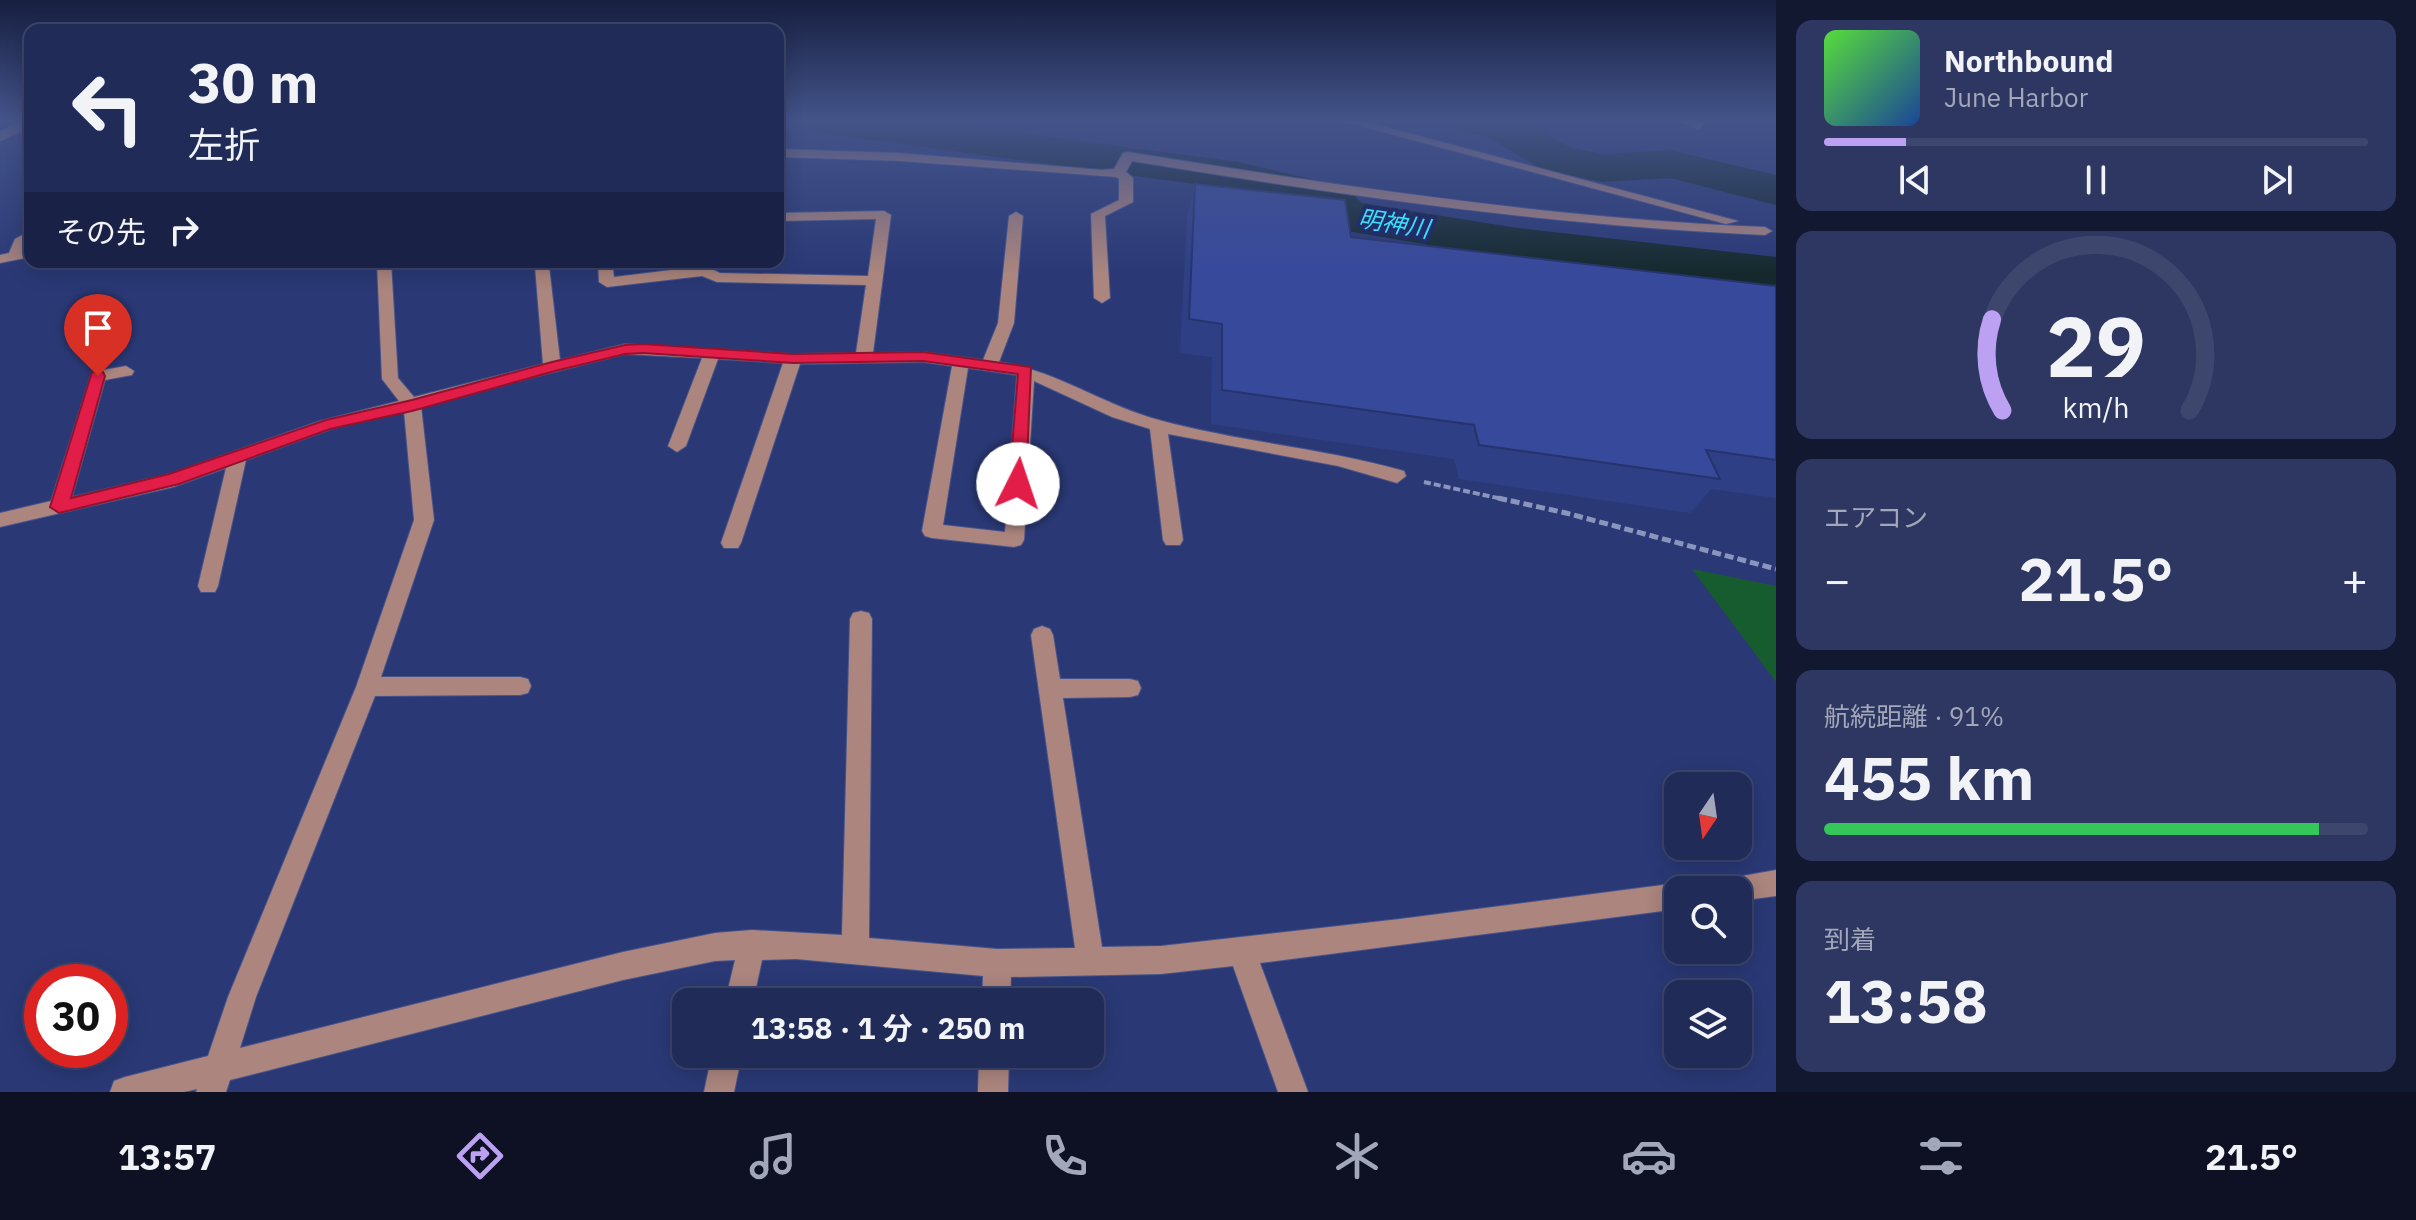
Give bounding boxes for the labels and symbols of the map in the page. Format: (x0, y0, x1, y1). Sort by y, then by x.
water label: 明神川 (1356, 202, 1435, 245)
pin (64, 294, 132, 376)
position arrow (976, 442, 1060, 526)
north arrow (1664, 772, 1752, 860)
speed limit sign: 30 (24, 964, 128, 1068)

